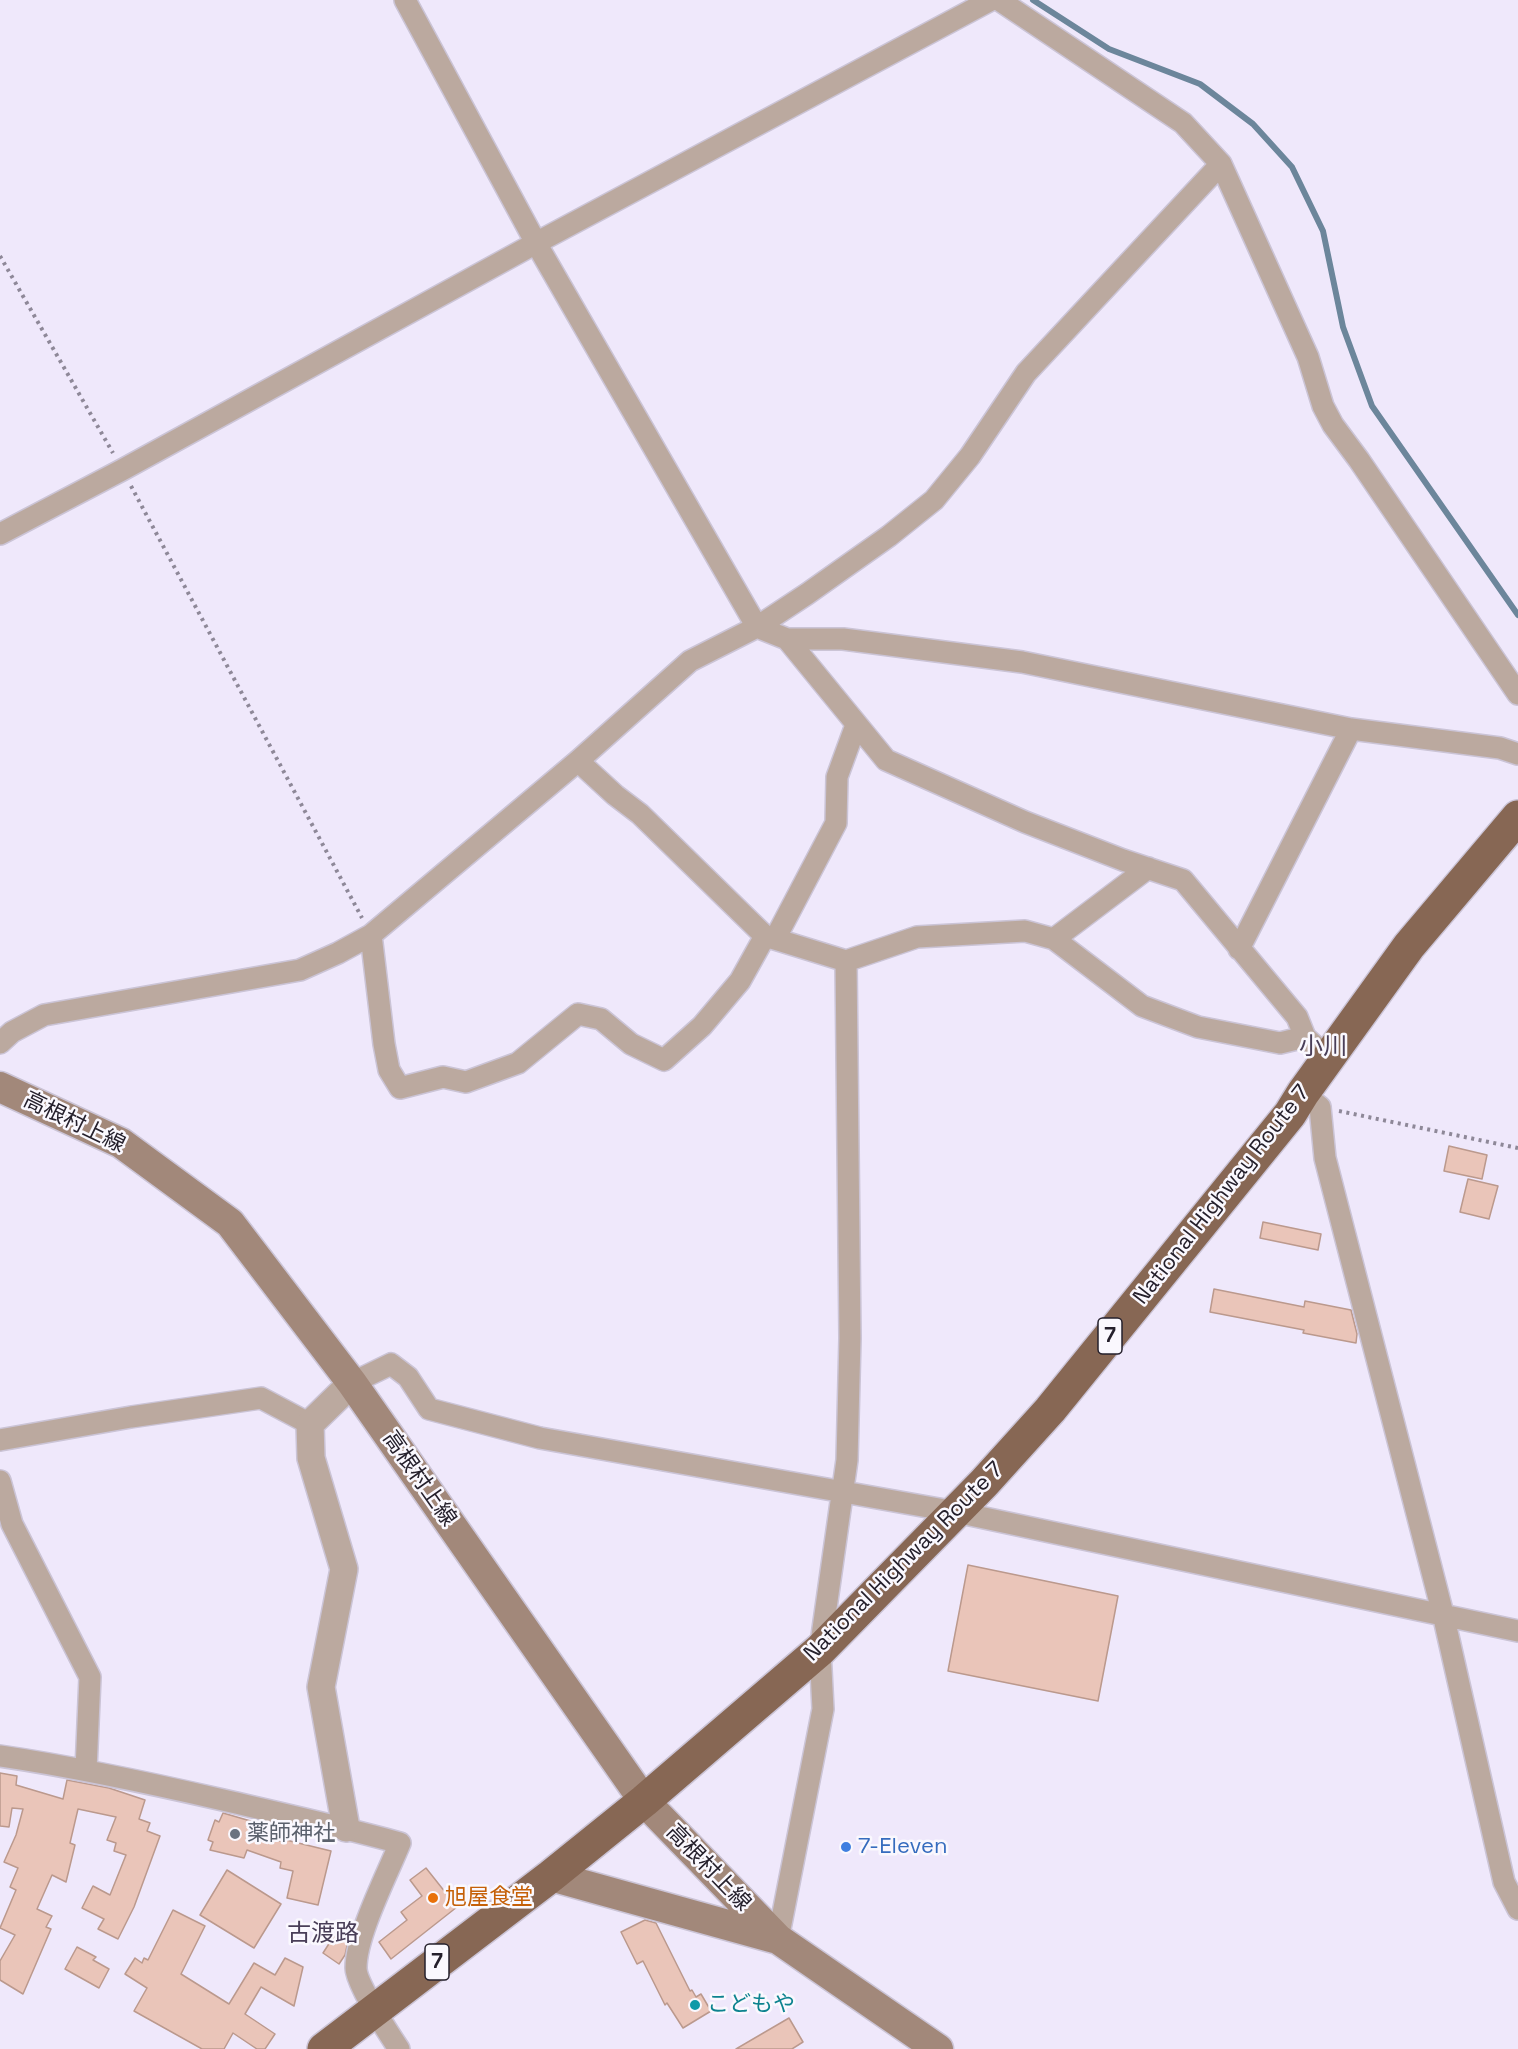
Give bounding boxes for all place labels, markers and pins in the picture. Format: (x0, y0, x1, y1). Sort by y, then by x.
place label: 薬師神社 (247, 1821, 335, 1847)
marker: 薬師神社 (228, 1827, 242, 1841)
place label: 7-Eleven (858, 1834, 947, 1860)
marker: 7-Eleven (839, 1840, 853, 1854)
place label: 旭屋食堂 (445, 1885, 533, 1911)
marker: 旭屋食堂 (426, 1891, 440, 1905)
place label: こどもや (707, 1992, 795, 2018)
marker: こどもや (688, 1998, 702, 2012)

